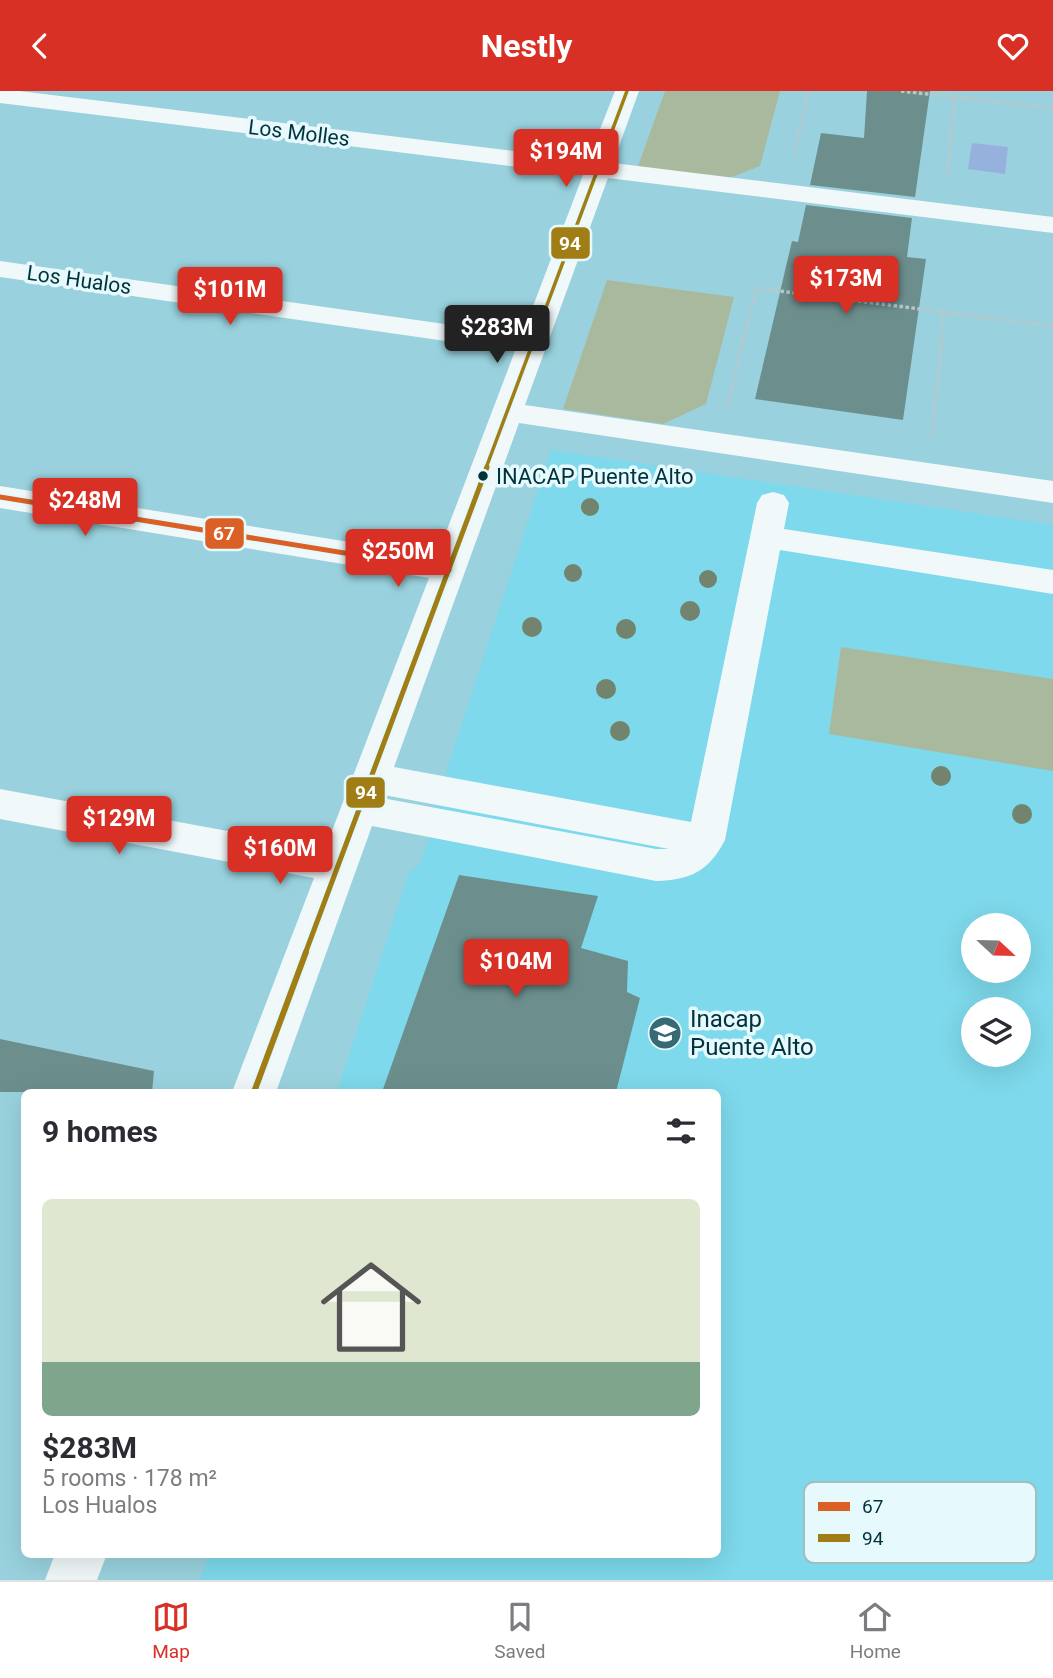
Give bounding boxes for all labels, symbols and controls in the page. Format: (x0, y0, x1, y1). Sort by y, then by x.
icon: back (21, 27, 59, 65)
text: Nestly (481, 27, 572, 65)
icon: heart (994, 27, 1032, 65)
street label: Los Molles (247, 115, 351, 151)
pin: $194M (517, 129, 615, 189)
text: $194M (530, 138, 602, 165)
line badge: 94 (550, 226, 591, 260)
text: 94 (559, 232, 581, 255)
pin: $173M (797, 257, 895, 316)
street label: Los Hualos (25, 261, 133, 299)
text: $173M (810, 265, 882, 292)
pin: $101M (181, 267, 279, 327)
text: $101M (194, 276, 266, 303)
pin: $283M (448, 306, 546, 365)
text: $283M (461, 314, 533, 341)
place label: INACAP Puente Alto (496, 464, 693, 489)
marker: INACAP Puente Alto (476, 469, 490, 483)
pin: $248M (36, 479, 134, 538)
text: $248M (49, 487, 121, 514)
line badge: 67 (204, 517, 245, 550)
text: 67 (213, 522, 235, 545)
pin: $250M (349, 529, 447, 589)
text: $250M (362, 538, 434, 565)
line badge: 94 (345, 776, 386, 809)
text: 94 (355, 781, 377, 804)
pin: $129M (70, 797, 168, 856)
text: $129M (83, 805, 155, 832)
pin: $160M (231, 827, 329, 886)
text: $160M (244, 835, 316, 862)
north arrow (961, 913, 1031, 983)
map controls (961, 913, 1031, 1067)
pin: $104M (467, 939, 565, 999)
text: $104M (480, 948, 552, 975)
button: layers (961, 997, 1031, 1067)
place label: Inacap Puente Alto (690, 1005, 814, 1061)
school or university icon: Inacap Puente Alto (646, 1014, 684, 1052)
icon: filters (662, 1112, 700, 1150)
text: 9 homes (42, 1114, 158, 1149)
icon: home (308, 1244, 434, 1370)
text: $283M (42, 1430, 137, 1465)
text: 5 rooms · 178 m² (42, 1465, 217, 1492)
legend (804, 1482, 1036, 1563)
text: Los Hualos (42, 1492, 157, 1519)
text: 67 (862, 1495, 883, 1518)
text: 94 (862, 1527, 884, 1550)
tab: Map (152, 1598, 190, 1663)
tab: Saved (494, 1598, 546, 1663)
tab: Home (850, 1598, 901, 1663)

